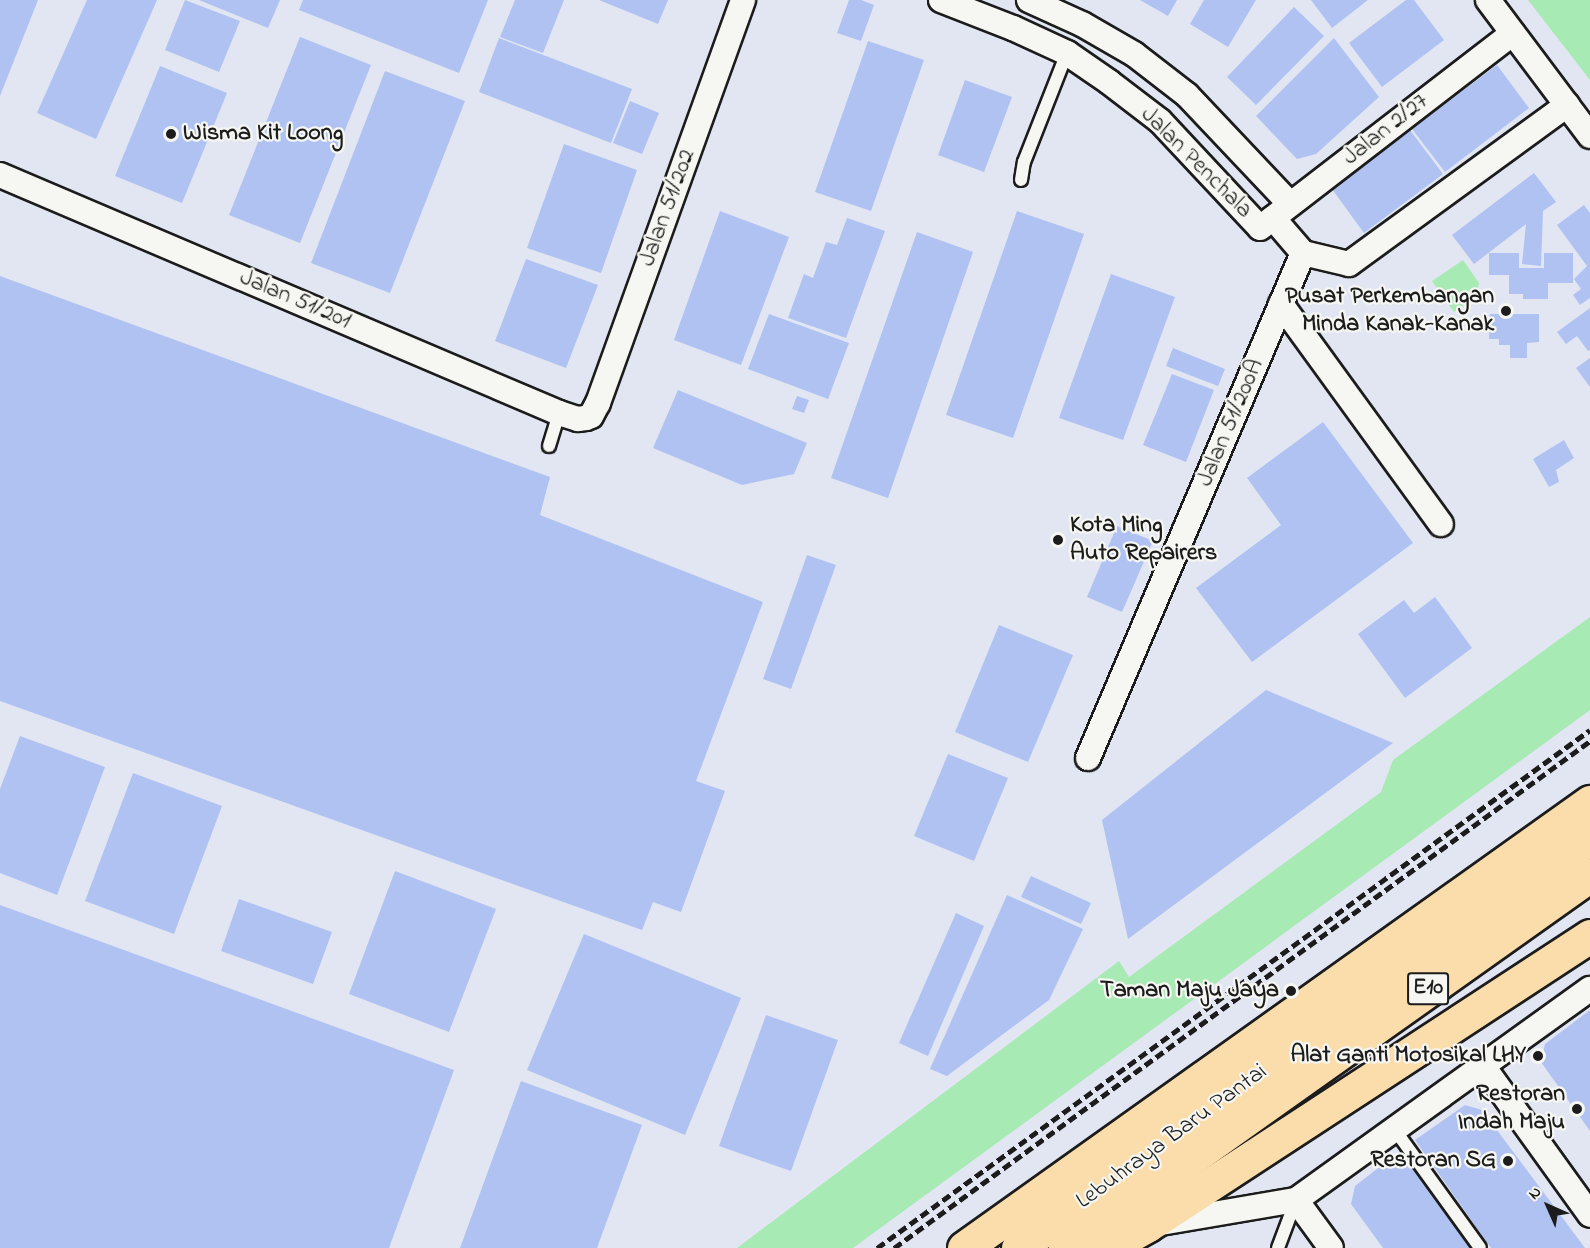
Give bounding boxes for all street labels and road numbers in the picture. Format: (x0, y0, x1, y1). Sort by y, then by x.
street label: Jalan 2/27 (1337, 88, 1435, 172)
street label: Jalan Penchala (1134, 101, 1258, 225)
street label: Jalan 51/202 (634, 146, 702, 270)
street label: Jalan 51/201 (235, 264, 355, 336)
street label: Jalan 51/200A (1191, 355, 1271, 491)
road number: E10 (1407, 970, 1449, 1008)
street label: Lebuhraya Baru Pantai (1071, 1058, 1273, 1216)

